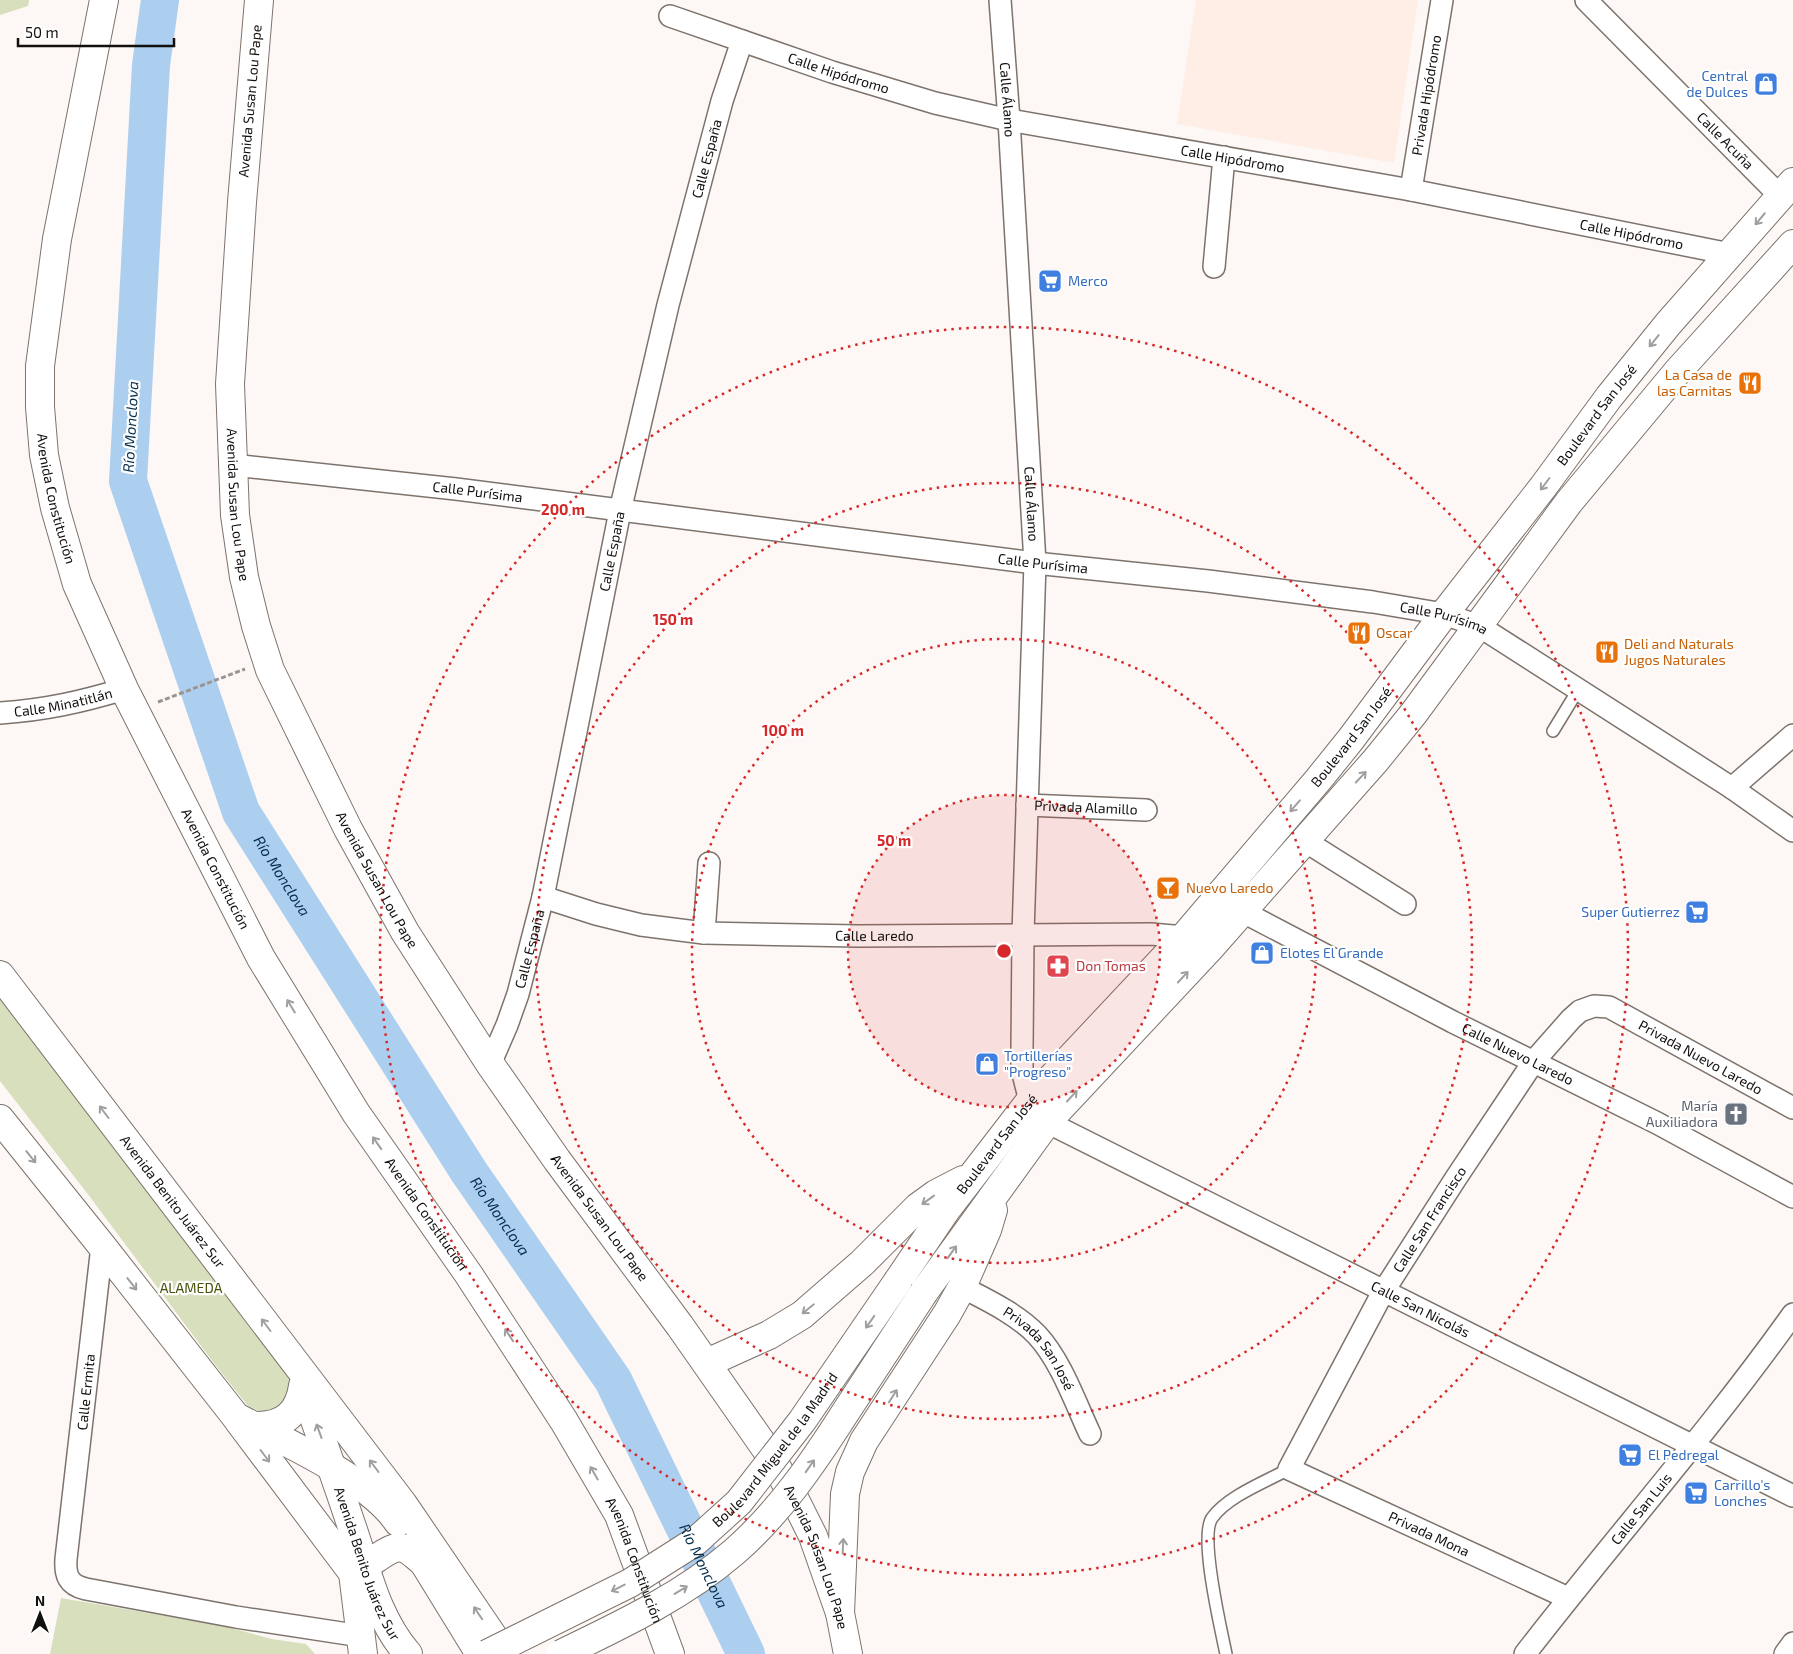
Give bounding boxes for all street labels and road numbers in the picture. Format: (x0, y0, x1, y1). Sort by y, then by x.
street label: Avenida Susan Lou Pape (234, 24, 265, 178)
street label: Privada Hipódromo (1408, 34, 1444, 157)
street label: Calle Hipódromo (786, 48, 891, 97)
street label: Calle Álamo (997, 62, 1019, 138)
street label: Calle Acuña (1694, 108, 1758, 173)
street label: Calle España (688, 117, 725, 200)
street label: Calle Hipódromo (1180, 141, 1286, 176)
street label: Calle Hipódromo (1578, 215, 1685, 252)
street label: Boulevard San José (1553, 361, 1640, 468)
street label: Avenida Susan Lou Pape (224, 428, 254, 583)
street label: Avenida Constitución (34, 433, 80, 566)
street label: Calle Álamo (1021, 466, 1043, 542)
street label: Calle Purísima (432, 478, 524, 505)
street label: Calle España (595, 510, 628, 593)
street label: Calle Purísima (997, 549, 1089, 576)
street label: Calle Purísima (1399, 598, 1491, 638)
street label: Boulevard San José (1307, 683, 1395, 790)
street label: Calle Minatitlán (13, 684, 114, 720)
street label: Privada Alamillo (1034, 796, 1138, 818)
street label: Avenida Constitución (178, 805, 254, 932)
street label: Avenida Susan Lou Pape (333, 809, 422, 951)
street label: Calle España (511, 907, 548, 990)
street label: Calle Laredo (835, 927, 914, 944)
street label: Privada Nuevo Laredo (1636, 1016, 1766, 1098)
street label: Calle Nuevo Laredo (1459, 1019, 1577, 1088)
street label: Boulevard San José (953, 1090, 1040, 1197)
street label: Avenida Benito Juárez Sur (117, 1131, 229, 1272)
street label: Avenida Susan Lou Pape (548, 1151, 653, 1284)
street label: Avenida Constitución (382, 1154, 472, 1273)
street label: Calle San Francisco (1389, 1163, 1469, 1275)
street label: Calle San Nicolás (1368, 1277, 1473, 1341)
street label: Privada San José (1000, 1302, 1078, 1393)
street label: Calle Ermita (73, 1353, 98, 1431)
street label: Boulevard Miguel de la Madrid (708, 1369, 841, 1530)
street label: Calle San Luis (1607, 1469, 1675, 1548)
street label: Avenida Susan Lou Pape (781, 1482, 852, 1630)
street label: Avenida Benito Juárez Sur (331, 1485, 404, 1644)
street label: Avenida Constitución (602, 1494, 667, 1625)
street label: Privada Mona (1386, 1507, 1472, 1560)

